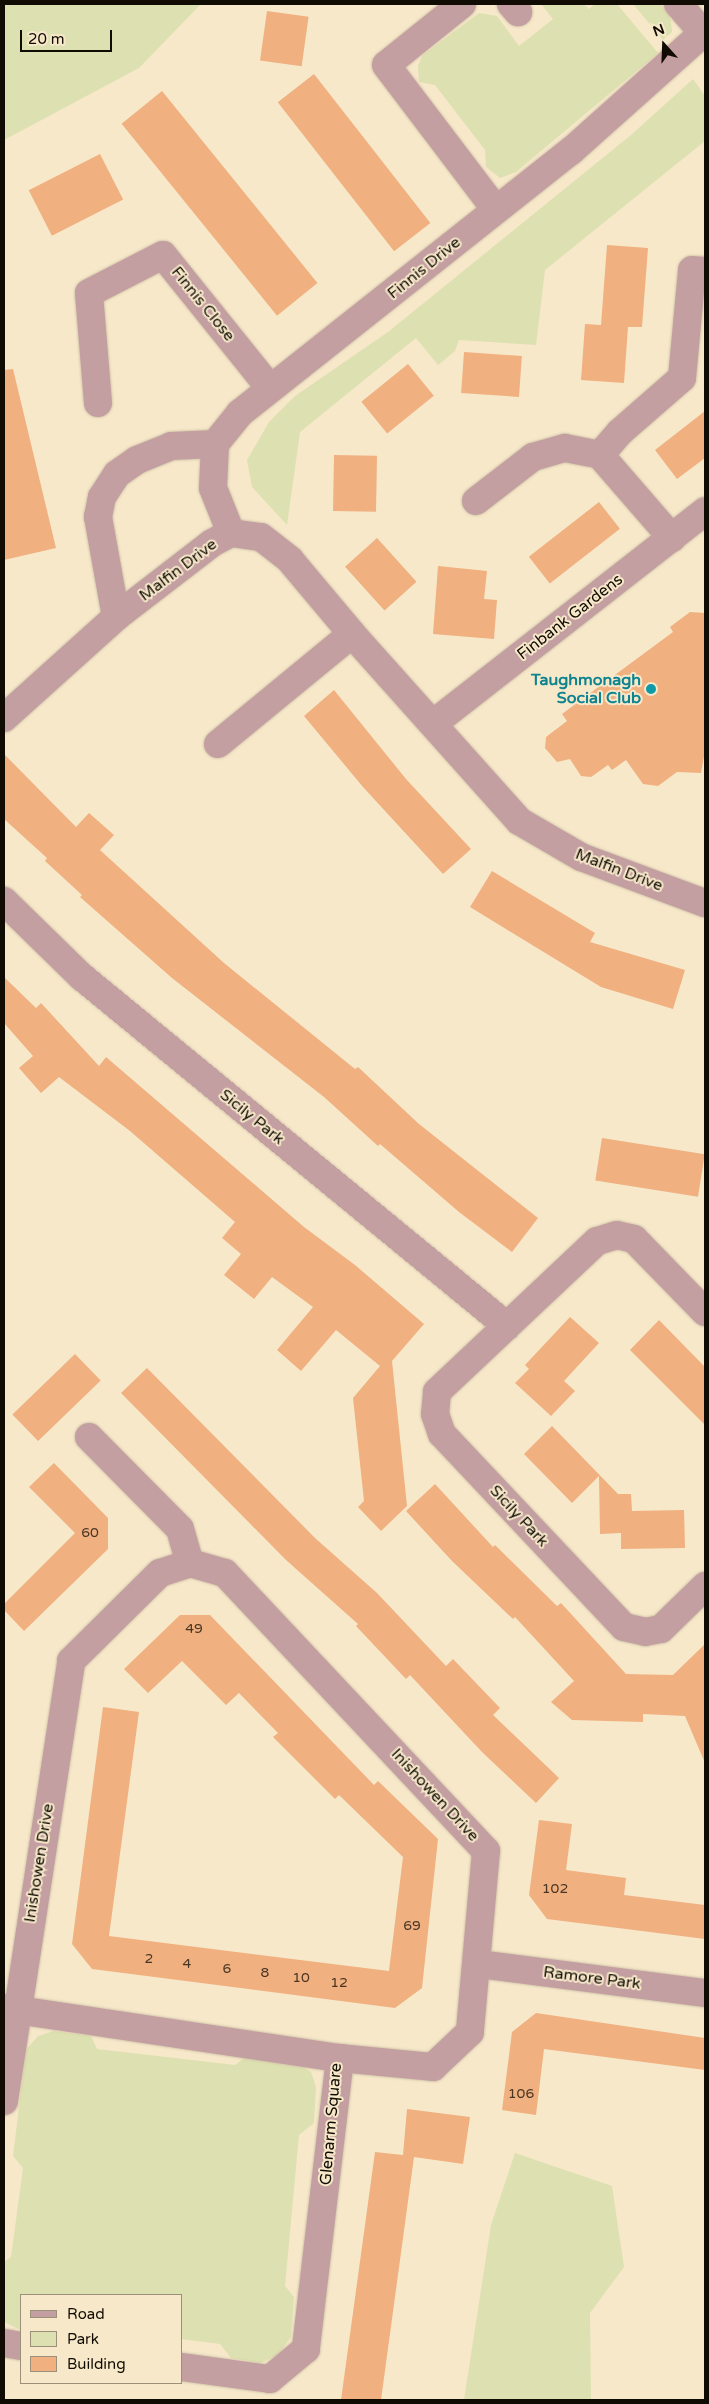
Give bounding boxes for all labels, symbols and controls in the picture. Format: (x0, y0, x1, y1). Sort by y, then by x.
scale bar (22, 20, 115, 52)
north arrow (639, 20, 689, 70)
text: N (651, 21, 667, 40)
text: 20 m (28, 30, 65, 48)
street label: Finnis Drive (384, 233, 464, 303)
street label: Finnis Close (167, 263, 239, 345)
street label: Malfin Drive (136, 535, 220, 605)
street label: Finbank Gardens (513, 570, 627, 664)
place label: Taughmonagh Social Club (531, 670, 641, 708)
marker: Taughmonagh Social Club (645, 683, 657, 695)
street label: Malfin Drive (573, 845, 665, 895)
street label: Sicily Park (216, 1085, 288, 1149)
street label: Sicily Park (486, 1481, 552, 1551)
house number: 60 (81, 1525, 99, 1541)
house number: 49 (185, 1621, 203, 1637)
street label: Inishowen Drive (387, 1745, 483, 1845)
street label: Inishowen Drive (20, 1802, 58, 1924)
house number: 102 (542, 1881, 568, 1897)
house number: 69 (403, 1918, 421, 1934)
house number: 2 (145, 1951, 153, 1967)
house number: 4 (183, 1956, 191, 1972)
house number: 6 (223, 1961, 231, 1977)
street label: Ramore Park (542, 1962, 642, 1994)
house number: 8 (261, 1965, 269, 1981)
house number: 10 (292, 1970, 310, 1986)
house number: 12 (330, 1975, 348, 1991)
street label: Glenarm Square (316, 2062, 346, 2186)
house number: 106 (508, 2086, 534, 2102)
legend (20, 2294, 182, 2384)
text: Road (67, 2305, 105, 2323)
text: Park (67, 2330, 99, 2348)
text: Building (67, 2355, 126, 2373)

